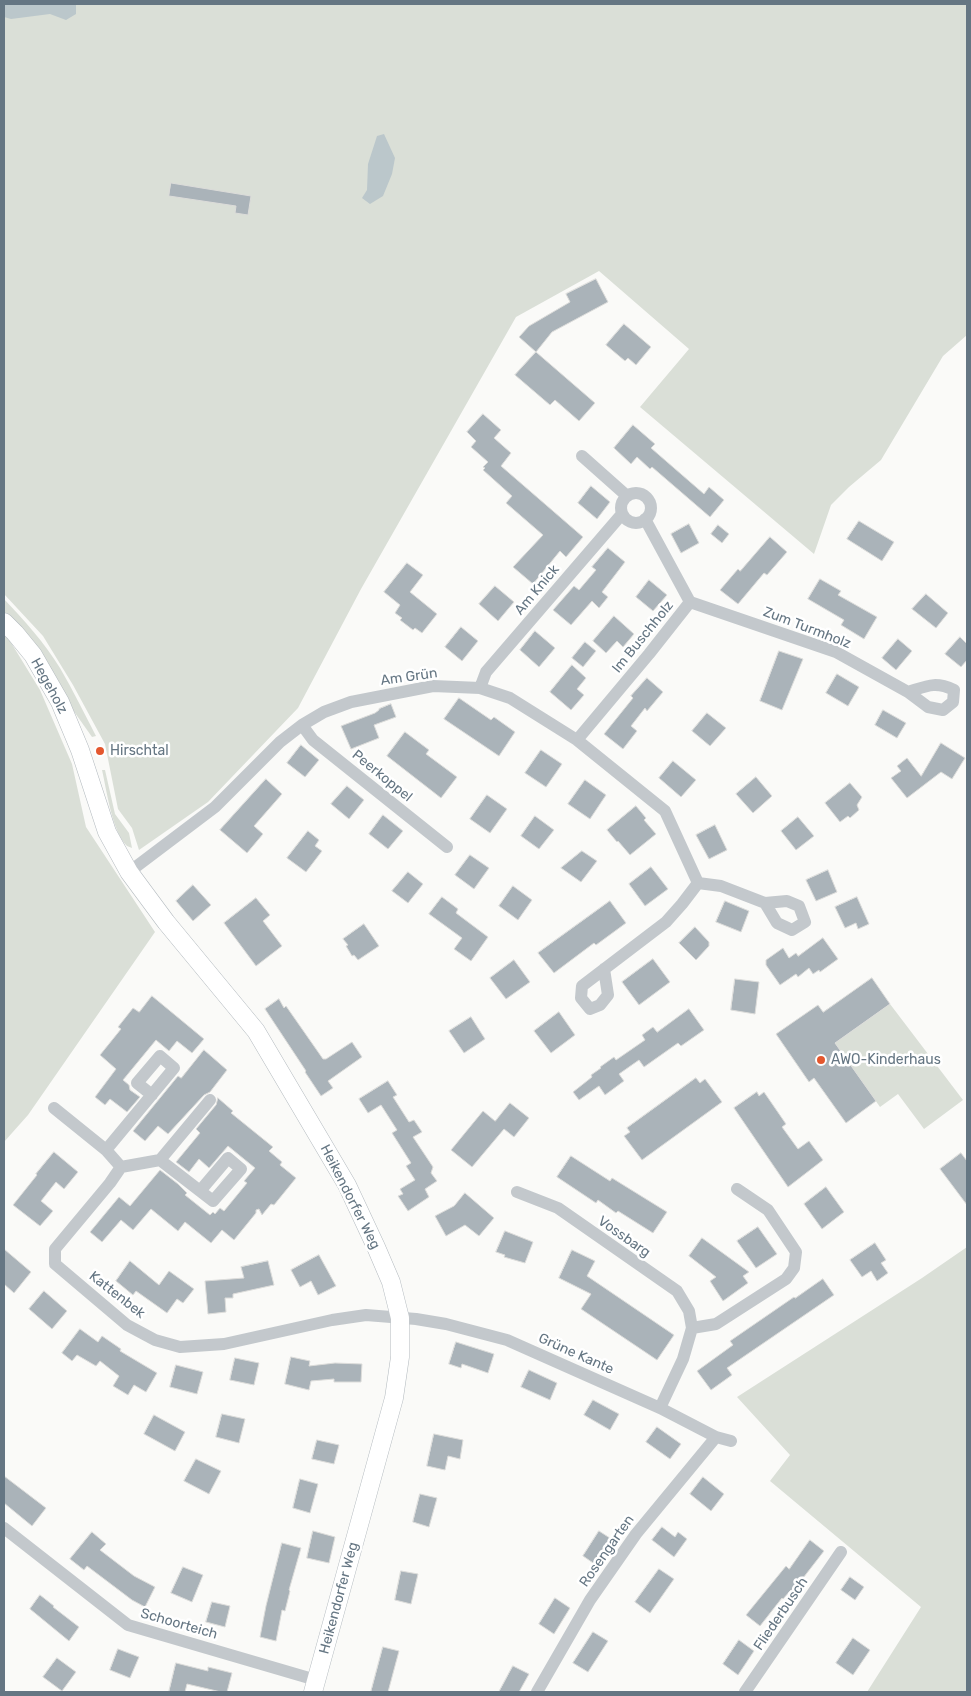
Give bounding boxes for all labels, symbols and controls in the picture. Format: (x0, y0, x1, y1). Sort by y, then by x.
street label: Am Knick (511, 561, 563, 619)
street label: Im Buschholz (609, 598, 677, 676)
street label: Zum Turmholz (761, 604, 853, 652)
street label: Hegeholz (27, 655, 71, 717)
street label: Am Grün (380, 665, 438, 689)
place label: Hirschtal (110, 743, 169, 759)
marker: Hirschtal (94, 745, 106, 757)
street label: Peerkoppel (348, 747, 416, 805)
place label: AWO-Kinderhaus (831, 1052, 941, 1068)
marker: AWO-Kinderhaus (815, 1054, 827, 1066)
street label: Heikendorfer Weg (316, 1142, 384, 1252)
street label: Vossbarg (594, 1213, 654, 1261)
street label: Kattenbek (86, 1268, 148, 1322)
street label: Grüne Kante (536, 1330, 616, 1378)
street label: Rosengarten (576, 1512, 638, 1590)
street label: Heikendorfer Weg (316, 1540, 362, 1656)
street label: Fliederbusch (750, 1574, 812, 1654)
street label: Schoorteich (139, 1605, 219, 1643)

